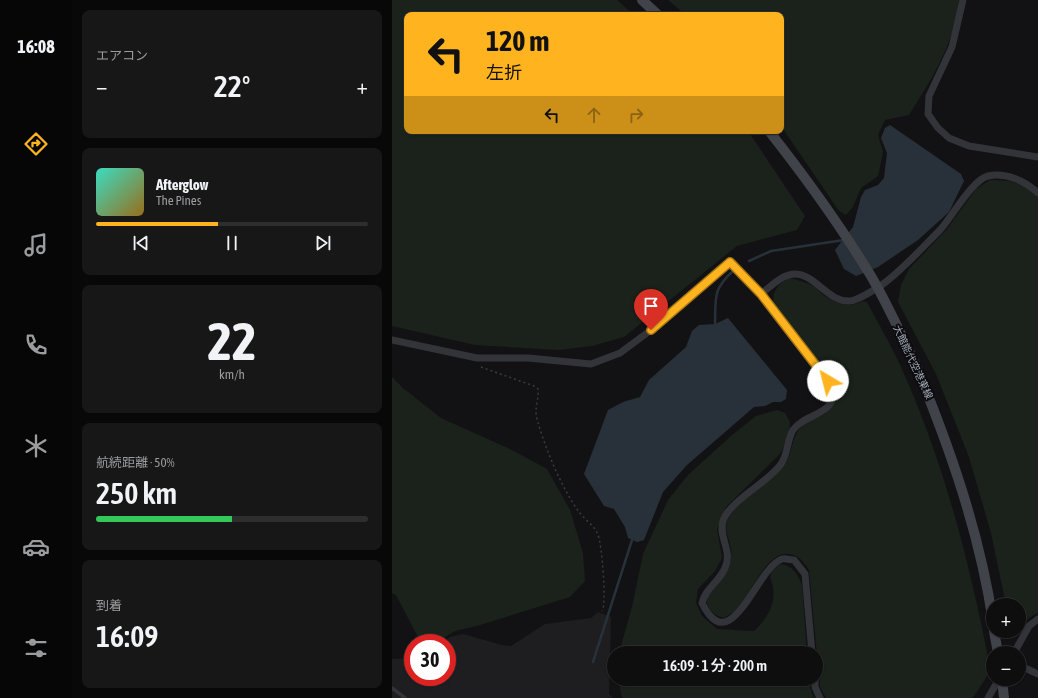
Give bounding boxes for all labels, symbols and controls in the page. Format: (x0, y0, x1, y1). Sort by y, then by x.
text: 120 m (486, 25, 549, 57)
icon: left (420, 28, 472, 80)
text: 16:08 (17, 36, 55, 57)
text: エアコン (96, 48, 148, 63)
text: 左折 (486, 62, 522, 83)
text: 22° (214, 69, 250, 103)
text: − (96, 73, 107, 99)
text: + (357, 73, 368, 99)
icon: left (541, 104, 563, 126)
icon: ahead (583, 104, 605, 126)
icon: right (625, 104, 647, 126)
icon: directions (22, 130, 50, 158)
text: Afterglow (156, 176, 209, 193)
text: The Pines (156, 193, 201, 208)
icon: music (22, 231, 50, 259)
icon: previous (130, 232, 152, 254)
icon: pause (221, 232, 243, 254)
icon: next (312, 232, 334, 254)
pin (634, 289, 668, 330)
icon: arrive (640, 295, 662, 317)
text: 22 (208, 311, 256, 371)
street label: 大館能代空港東線 (891, 323, 935, 401)
icon: phone (22, 331, 50, 359)
position arrow (807, 360, 849, 402)
text: km/h (219, 367, 245, 382)
icon: climate (22, 432, 50, 460)
text: 航続距離 · 50% (96, 455, 175, 470)
text: 250 km (96, 476, 177, 510)
icon: car (22, 533, 50, 561)
text: 到着 (96, 598, 122, 613)
map controls (986, 598, 1026, 686)
button: + (986, 598, 1026, 638)
text: 16:09 (96, 619, 158, 653)
icon: filters (22, 634, 50, 662)
speed limit sign: 30 (404, 634, 456, 686)
button: − (986, 646, 1026, 686)
text: 16:09 · 1 分 · 200 m (663, 657, 767, 674)

